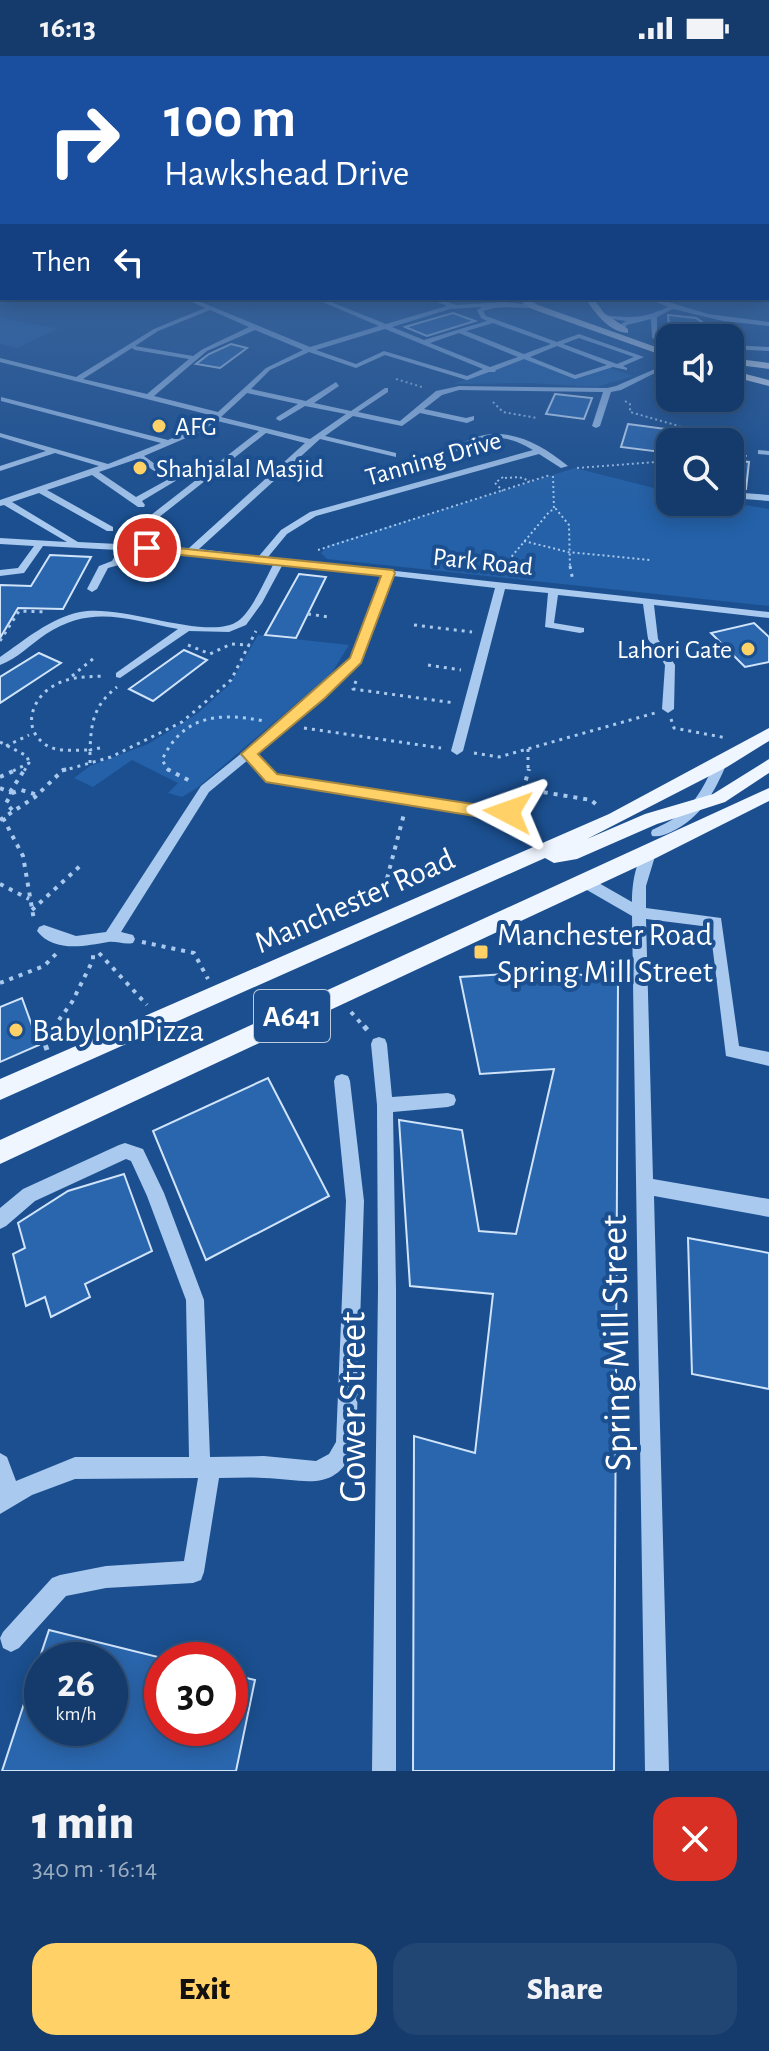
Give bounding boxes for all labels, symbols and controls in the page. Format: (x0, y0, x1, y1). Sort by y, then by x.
text: 16:13 (40, 13, 96, 43)
icon: right (32, 88, 136, 192)
text: 100 m (164, 91, 296, 147)
text: Hawkshead Drive (164, 156, 409, 192)
icon: left (107, 240, 151, 284)
text: Then (32, 247, 91, 277)
map controls (656, 324, 744, 516)
button: sound (656, 324, 744, 412)
place label: AFG (175, 414, 217, 440)
marker: AFG (150, 417, 168, 435)
street label: Tanning Drive (362, 427, 504, 491)
button: search (656, 428, 744, 516)
place label: Shahjalal Masjid (156, 456, 324, 482)
marker: Shahjalal Masjid (131, 459, 149, 477)
pin (113, 514, 181, 582)
icon: arrive (125, 526, 169, 570)
street label: Park Road (431, 544, 534, 580)
place label: Lahori Gate (617, 637, 732, 663)
marker: Lahori Gate (739, 640, 757, 658)
position arrow (466, 770, 550, 854)
street label: Manchester Road (250, 843, 459, 959)
place label: Manchester Road Spring Mill Street (497, 919, 713, 988)
marker: Manchester Road Spring Mill Street (472, 943, 490, 961)
road number: A641 (254, 990, 330, 1042)
place label: Babylon Pizza (32, 1015, 204, 1047)
marker: Babylon Pizza (7, 1021, 25, 1039)
street label: Spring Mill Street (596, 1214, 638, 1471)
street label: Gower Street (335, 1312, 373, 1502)
speed limit sign: 30 (144, 1642, 248, 1746)
text: 26 (57, 1664, 95, 1704)
text: km/h (55, 1704, 97, 1724)
button: close (653, 1797, 737, 1881)
text: 1 min (32, 1800, 134, 1848)
text: 340 m · 16:14 (32, 1856, 157, 1882)
button: Exit (32, 1943, 377, 2035)
button: Share (393, 1943, 737, 2035)

